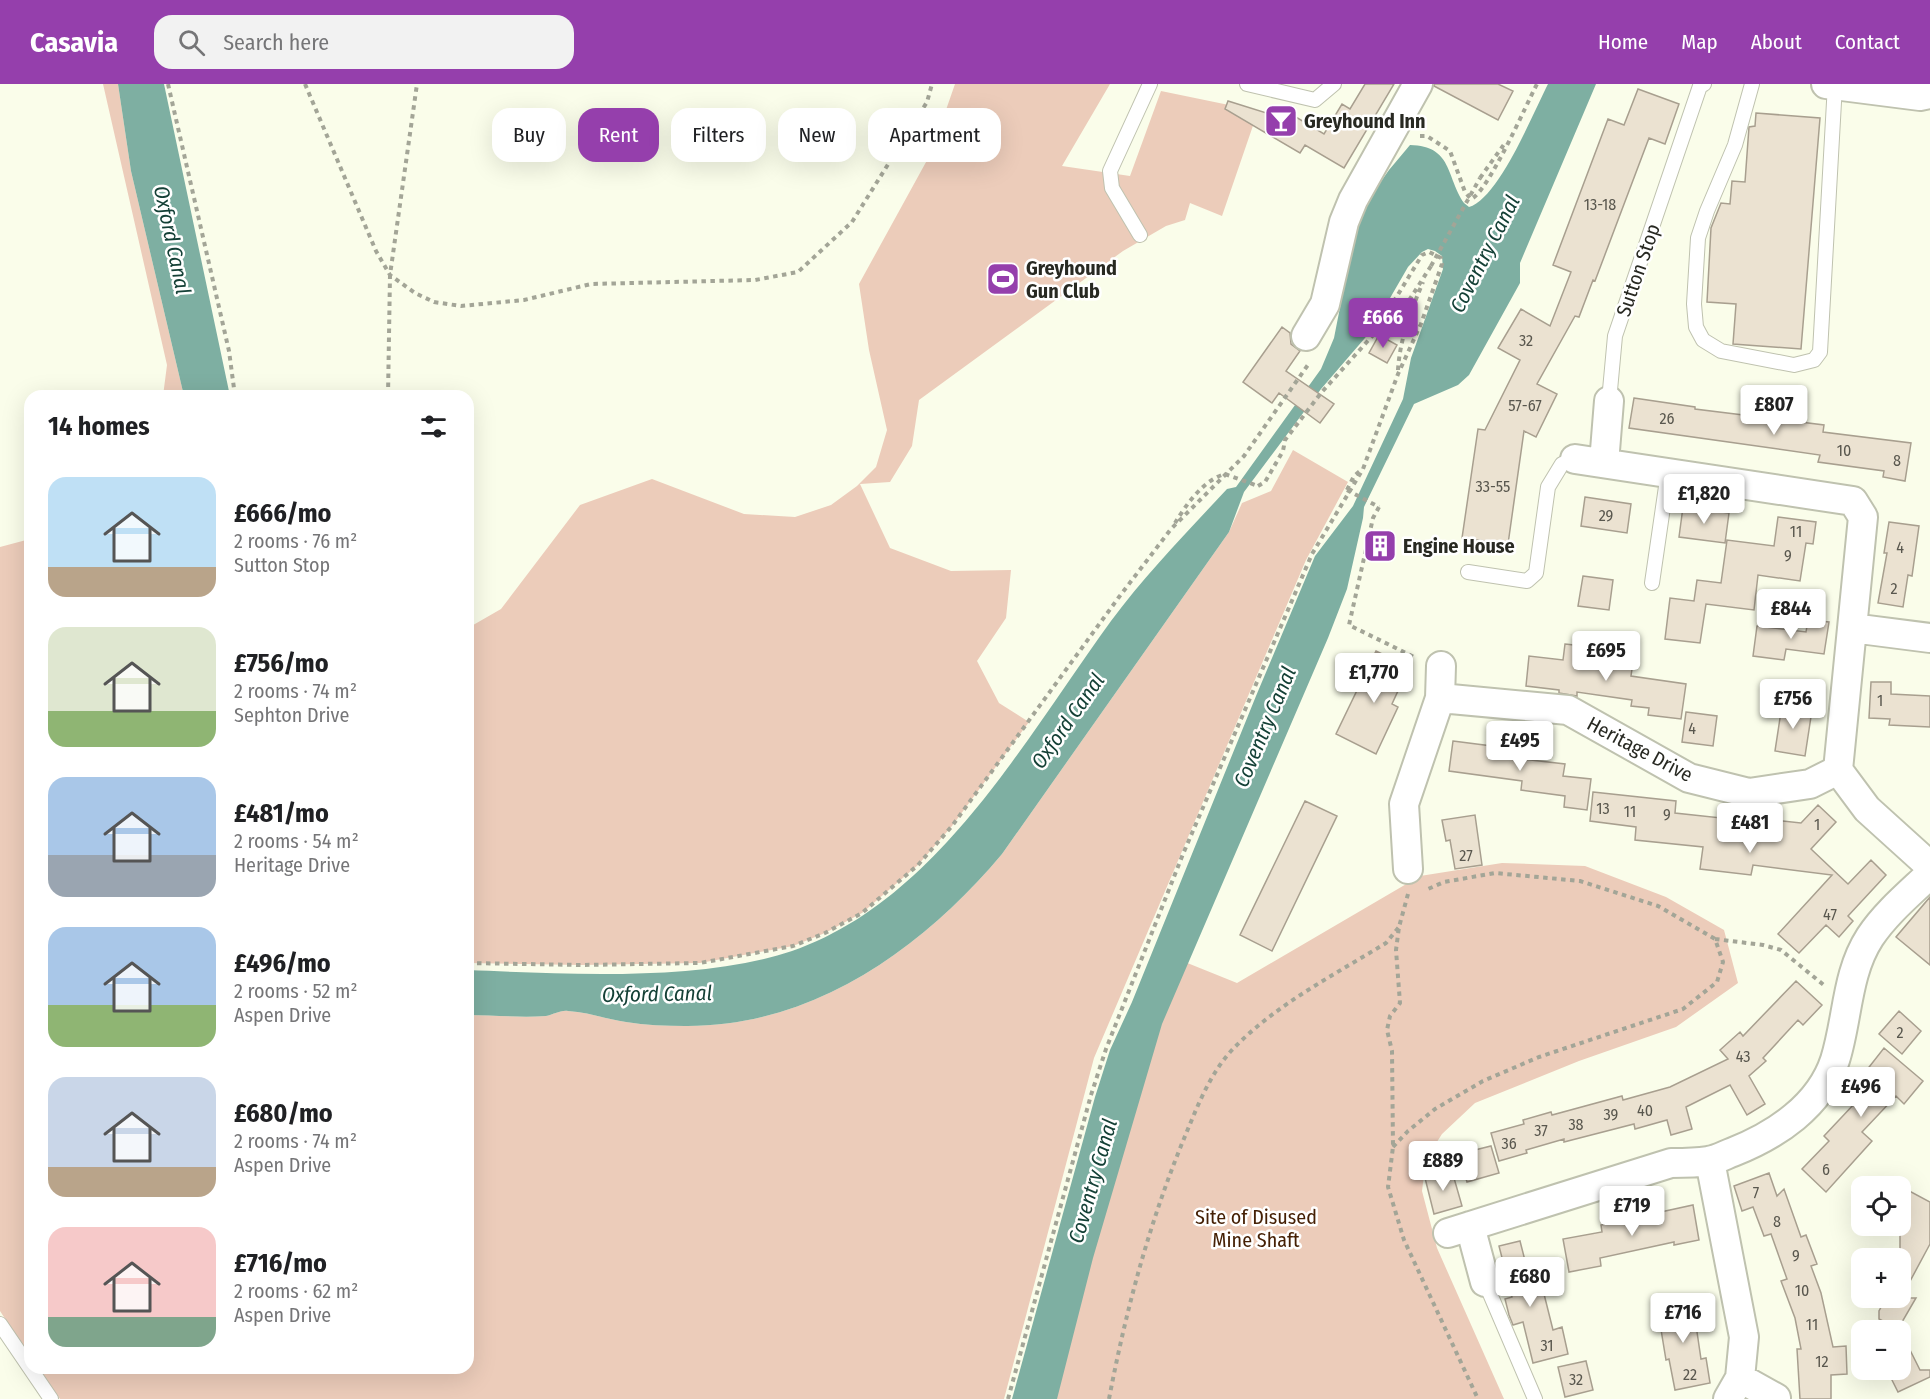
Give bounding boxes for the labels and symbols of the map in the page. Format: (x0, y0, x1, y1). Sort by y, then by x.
bar icon: Greyhound Inn (1263, 103, 1299, 139)
place label: Greyhound Inn (1304, 109, 1425, 133)
water label: Oxford Canal (148, 183, 196, 297)
water label: Coventry Canal (1444, 191, 1526, 317)
house number: 13-18 (1584, 195, 1616, 214)
street label: Sutton Stop (1611, 221, 1665, 319)
place label: Greyhound Gun Club (1026, 256, 1117, 303)
sports icon: Greyhound Gun Club (985, 261, 1021, 297)
pin: £666 (1347, 298, 1419, 349)
house number: 32 (1519, 331, 1533, 350)
pin: £807 (1738, 385, 1810, 436)
house number: 57-67 (1508, 396, 1542, 415)
house number: 26 (1660, 409, 1675, 428)
house number: 10 (1837, 441, 1851, 460)
house number: 8 (1893, 451, 1901, 470)
pin: £1,820 (1655, 474, 1753, 525)
house number: 33-55 (1476, 477, 1510, 496)
house number: 29 (1599, 506, 1614, 525)
house number: 11 (1790, 522, 1802, 541)
building icon: Engine House (1362, 528, 1398, 564)
place label: Engine House (1403, 534, 1515, 558)
house number: 4 (1896, 538, 1904, 557)
house number: 9 (1784, 546, 1792, 565)
house number: 2 (1890, 579, 1898, 598)
pin: £844 (1755, 589, 1827, 640)
pin: £695 (1570, 631, 1642, 682)
pin: £1,770 (1325, 653, 1423, 704)
water label: Coventry Canal (1228, 663, 1302, 791)
water label: Oxford Canal (1026, 668, 1110, 774)
pin: £756 (1757, 679, 1829, 730)
house number: 1 (1877, 691, 1883, 710)
street label: Heritage Drive (1583, 711, 1697, 787)
house number: 4 (1688, 719, 1696, 738)
pin: £495 (1484, 721, 1556, 772)
house number: 13 (1596, 799, 1610, 818)
house number: 11 (1624, 802, 1636, 821)
pin: £481 (1714, 803, 1786, 854)
house number: 9 (1663, 805, 1671, 824)
house number: 1 (1814, 815, 1820, 834)
house number: 27 (1459, 846, 1473, 865)
house number: 47 (1823, 905, 1837, 924)
water label: Oxford Canal (602, 980, 712, 1008)
house number: 2 (1896, 1023, 1904, 1042)
house number: 43 (1736, 1047, 1750, 1066)
pin: £496 (1825, 1067, 1897, 1118)
house number: 40 (1637, 1101, 1653, 1120)
house number: 39 (1604, 1105, 1619, 1124)
house number: 38 (1568, 1115, 1584, 1134)
water label: Coventry Canal (1063, 1116, 1123, 1246)
house number: 37 (1534, 1121, 1548, 1140)
house number: 36 (1501, 1134, 1517, 1153)
pin: £889 (1407, 1141, 1479, 1192)
house number: 6 (1822, 1160, 1830, 1179)
house number: 7 (1753, 1183, 1760, 1202)
pin: £719 (1596, 1186, 1668, 1237)
park label: Site of Disused Mine Shaft (1195, 1205, 1317, 1252)
house number: 8 (1773, 1212, 1781, 1231)
house number: 9 (1792, 1246, 1800, 1265)
pin: £680 (1494, 1257, 1566, 1308)
house number: 10 (1795, 1281, 1809, 1300)
pin: £716 (1647, 1293, 1719, 1344)
house number: 11 (1806, 1315, 1818, 1334)
house number: 31 (1540, 1336, 1554, 1355)
house number: 12 (1815, 1352, 1829, 1371)
house number: 22 (1683, 1365, 1697, 1384)
house number: 32 (1569, 1370, 1583, 1389)

